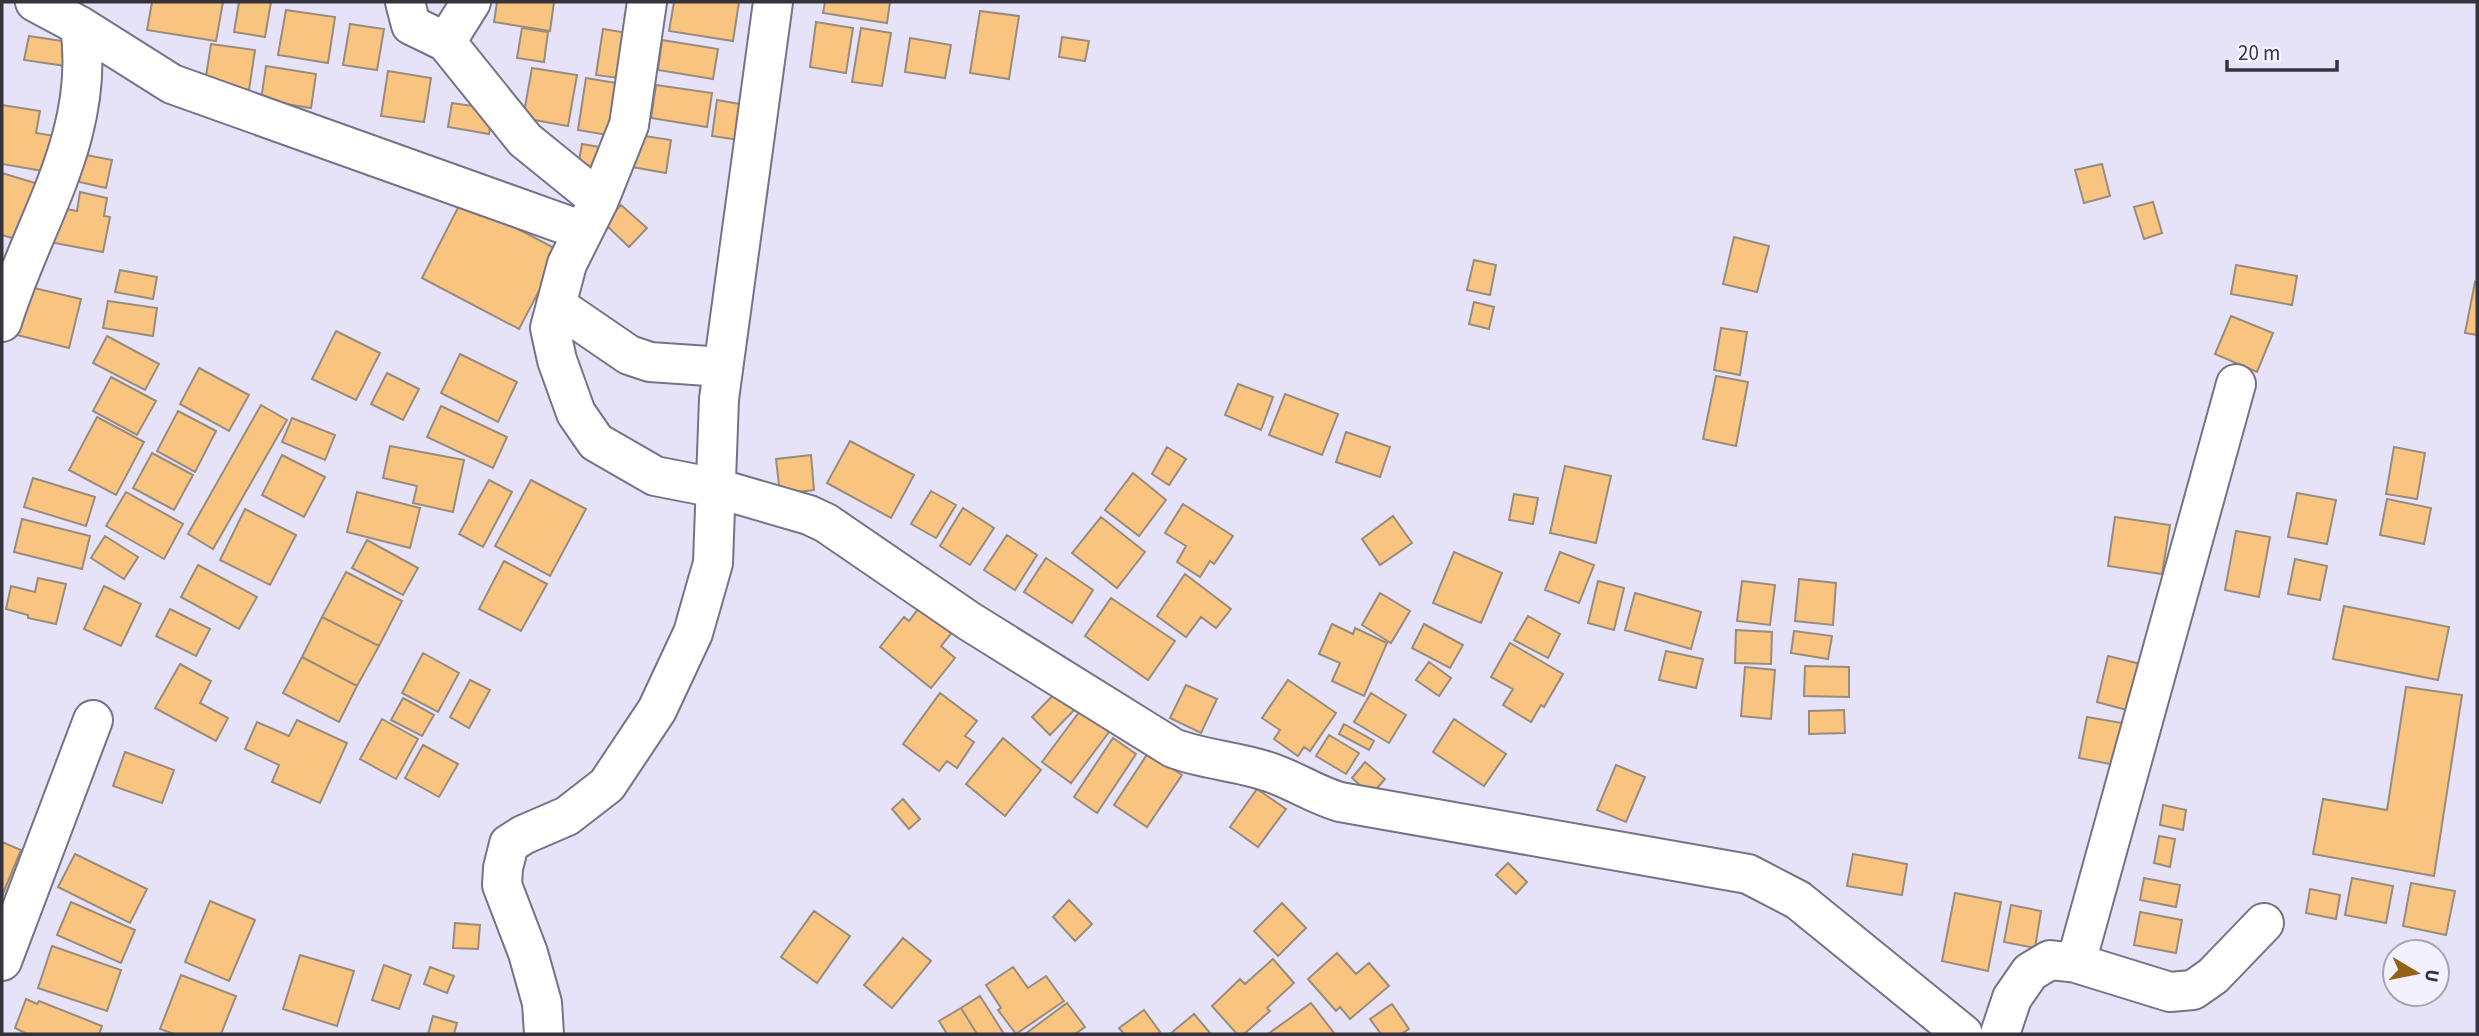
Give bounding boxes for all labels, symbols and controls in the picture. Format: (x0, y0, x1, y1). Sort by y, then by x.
scale bar (2227, 28, 2337, 72)
text: 20 m (2238, 38, 2280, 68)
north arrow (2381, 938, 2451, 1008)
text: U (2417, 967, 2446, 984)

